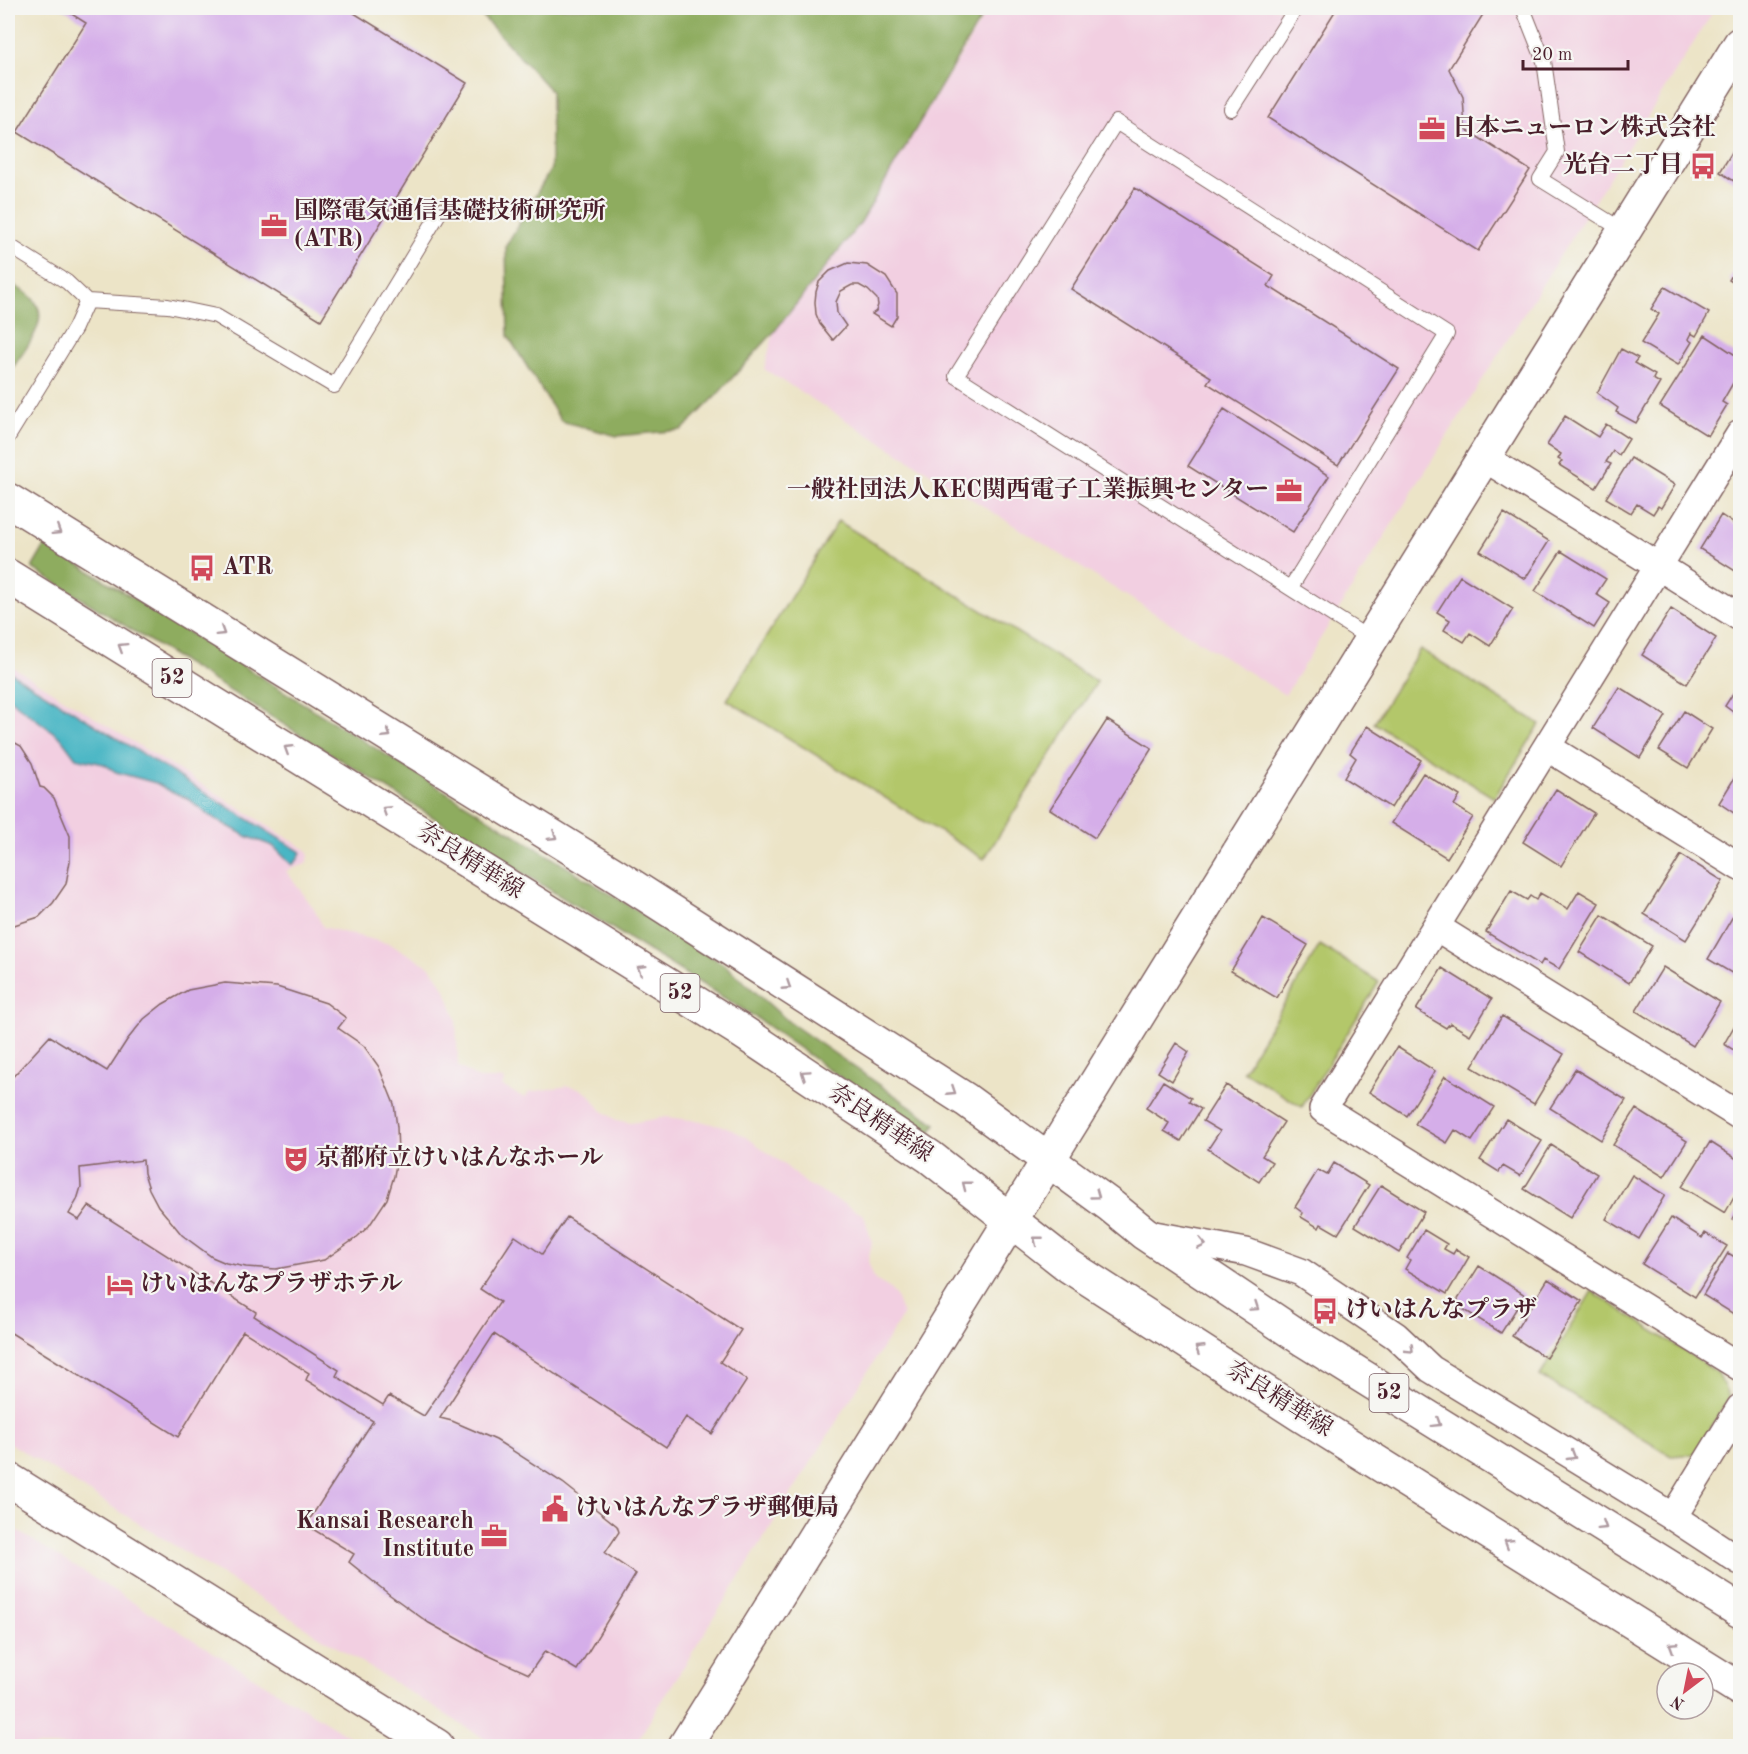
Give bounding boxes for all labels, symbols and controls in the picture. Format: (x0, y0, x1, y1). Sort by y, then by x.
scale bar (1523, 33, 1628, 71)
text: 20 m (1532, 46, 1572, 64)
office icon: 日本ニューロン株式会社 (1417, 114, 1447, 144)
place label: 日本ニューロン株式会社 (1452, 114, 1716, 141)
place label: 光台二丁目 (1563, 151, 1683, 178)
bus stop icon: 光台二丁目 (1688, 151, 1718, 181)
place label: 国際電気通信基礎技術研究所 (ATR) (294, 197, 606, 252)
office icon: 国際電気通信基礎技術研究所 (ATR) (259, 211, 289, 241)
place label: 一般社団法人KEC関西電子工業振興センター (787, 476, 1269, 503)
office icon: 一般社団法人KEC関西電子工業振興センター (1274, 476, 1304, 506)
one-way arrow (51, 523, 61, 535)
bus stop icon: ATR (187, 553, 217, 583)
place label: ATR (222, 556, 274, 580)
one-way arrow (215, 625, 225, 637)
one-way arrow (118, 642, 128, 654)
road number: 52 (152, 659, 192, 697)
one-way arrow (381, 727, 391, 739)
one-way arrow (284, 745, 294, 757)
one-way arrow (382, 806, 392, 818)
street label: 奈良精華線 (413, 817, 529, 904)
one-way arrow (547, 829, 557, 841)
one-way arrow (637, 964, 647, 976)
road number: 52 (660, 974, 700, 1012)
one-way arrow (781, 979, 792, 990)
one-way arrow (801, 1070, 812, 1081)
street label: 奈良精華線 (824, 1078, 938, 1168)
one-way arrow (945, 1084, 956, 1095)
theatre icon: 京都府立けいはんなホール (281, 1144, 311, 1174)
place label: 京都府立けいはんなホール (316, 1144, 604, 1171)
one-way arrow (961, 1181, 972, 1192)
one-way arrow (1089, 1187, 1100, 1198)
one-way arrow (1033, 1237, 1044, 1248)
one-way arrow (1197, 1237, 1207, 1250)
hotel icon: けいはんなプラザホテル (105, 1270, 135, 1300)
place label: けいはんなプラザホテル (140, 1270, 403, 1297)
bus stop icon: けいはんなプラザ (1310, 1296, 1340, 1326)
place label: けいはんなプラザ (1345, 1296, 1537, 1323)
one-way arrow (1248, 1300, 1259, 1311)
one-way arrow (1403, 1342, 1413, 1353)
one-way arrow (1194, 1345, 1205, 1356)
street label: 奈良精華線 (1222, 1355, 1338, 1442)
road number: 52 (1370, 1374, 1408, 1412)
one-way arrow (1431, 1415, 1441, 1427)
one-way arrow (1566, 1448, 1576, 1460)
public building icon: けいはんなプラザ郵便局 (540, 1494, 570, 1524)
place label: けいはんなプラザ郵便局 (575, 1494, 839, 1521)
place label: Kansai Research Institute (296, 1510, 474, 1562)
one-way arrow (1596, 1519, 1607, 1530)
office icon: Kansai Research Institute (479, 1521, 509, 1551)
one-way arrow (1503, 1540, 1514, 1551)
one-way arrow (1669, 1642, 1679, 1654)
north arrow (1655, 1661, 1715, 1721)
text: N (1668, 1692, 1688, 1712)

